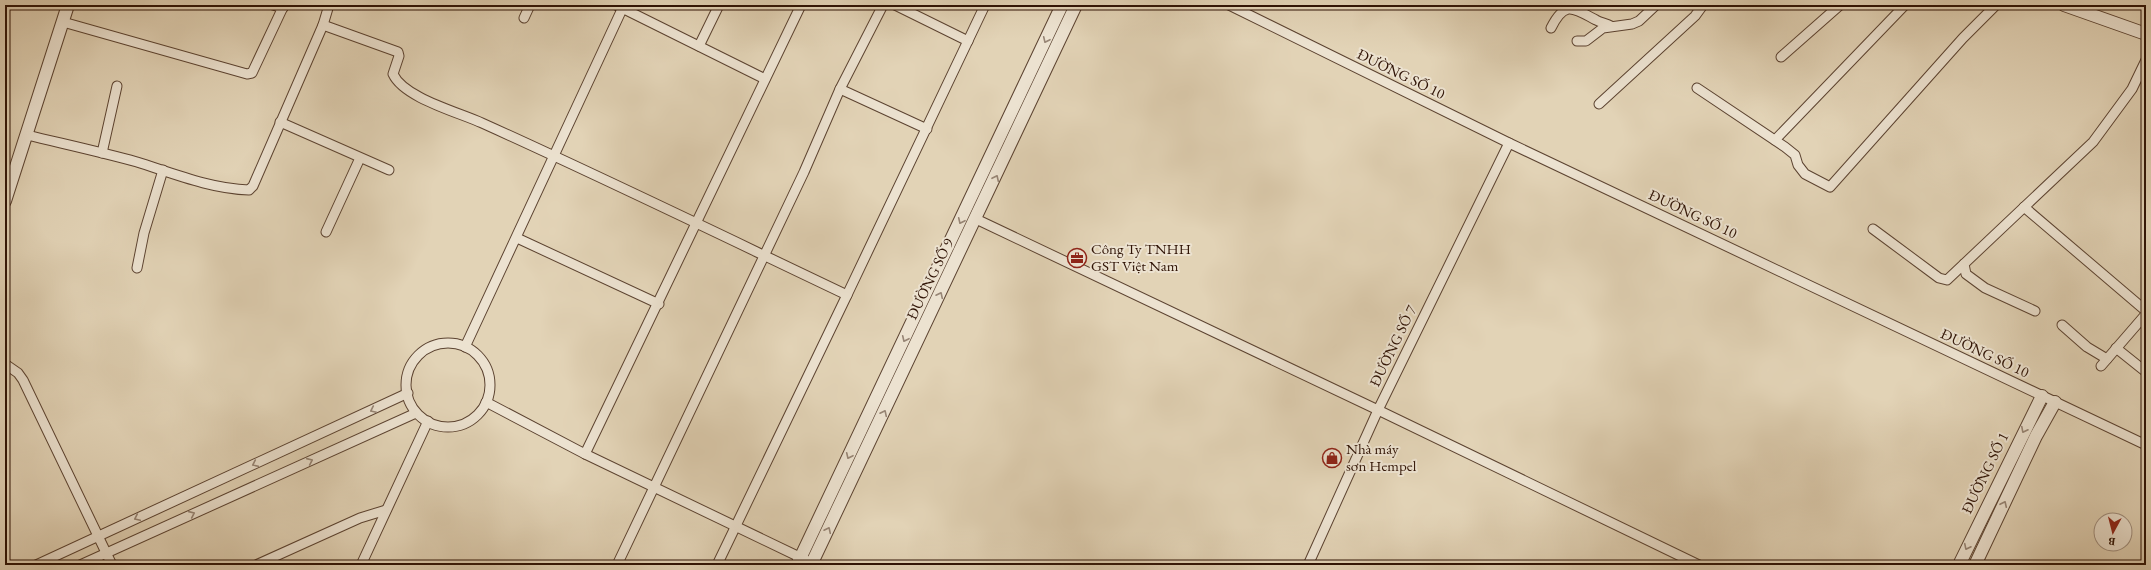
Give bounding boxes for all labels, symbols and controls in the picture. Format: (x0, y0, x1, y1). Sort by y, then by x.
one-way arrow (1043, 36, 1051, 44)
street label: ĐƯỜNG SỐ 10 (1354, 44, 1448, 103)
one-way arrow (991, 174, 999, 181)
street label: ĐƯỜNG SỐ 10 (1646, 185, 1740, 242)
one-way arrow (958, 217, 966, 225)
street label: ĐƯỜNG SỐ 9 (902, 235, 957, 323)
place label: Công Ty TNHH GST Việt Nam (1091, 239, 1191, 275)
office icon: Công Ty TNHH GST Việt Nam (1066, 247, 1088, 269)
one-way arrow (935, 292, 943, 300)
street label: ĐƯỜNG SỐ 7 (1365, 301, 1421, 390)
street label: ĐƯỜNG SỐ 10 (1938, 324, 2032, 381)
one-way arrow (902, 334, 910, 342)
one-way arrow (370, 405, 377, 413)
one-way arrow (879, 409, 887, 417)
one-way arrow (2021, 426, 2029, 433)
street label: ĐƯỜNG SỐ 1 (1957, 429, 2012, 517)
place label: Nhà máy sơn Hempel (1346, 439, 1417, 475)
shop icon: Nhà máy sơn Hempel (1321, 447, 1343, 469)
one-way arrow (846, 452, 854, 459)
one-way arrow (306, 458, 314, 466)
one-way arrow (251, 459, 259, 467)
one-way arrow (1999, 501, 2007, 509)
one-way arrow (188, 511, 195, 519)
north arrow (2093, 512, 2133, 552)
one-way arrow (133, 513, 141, 521)
one-way arrow (823, 526, 831, 534)
text: B (2107, 535, 2116, 549)
one-way arrow (1964, 543, 1972, 550)

